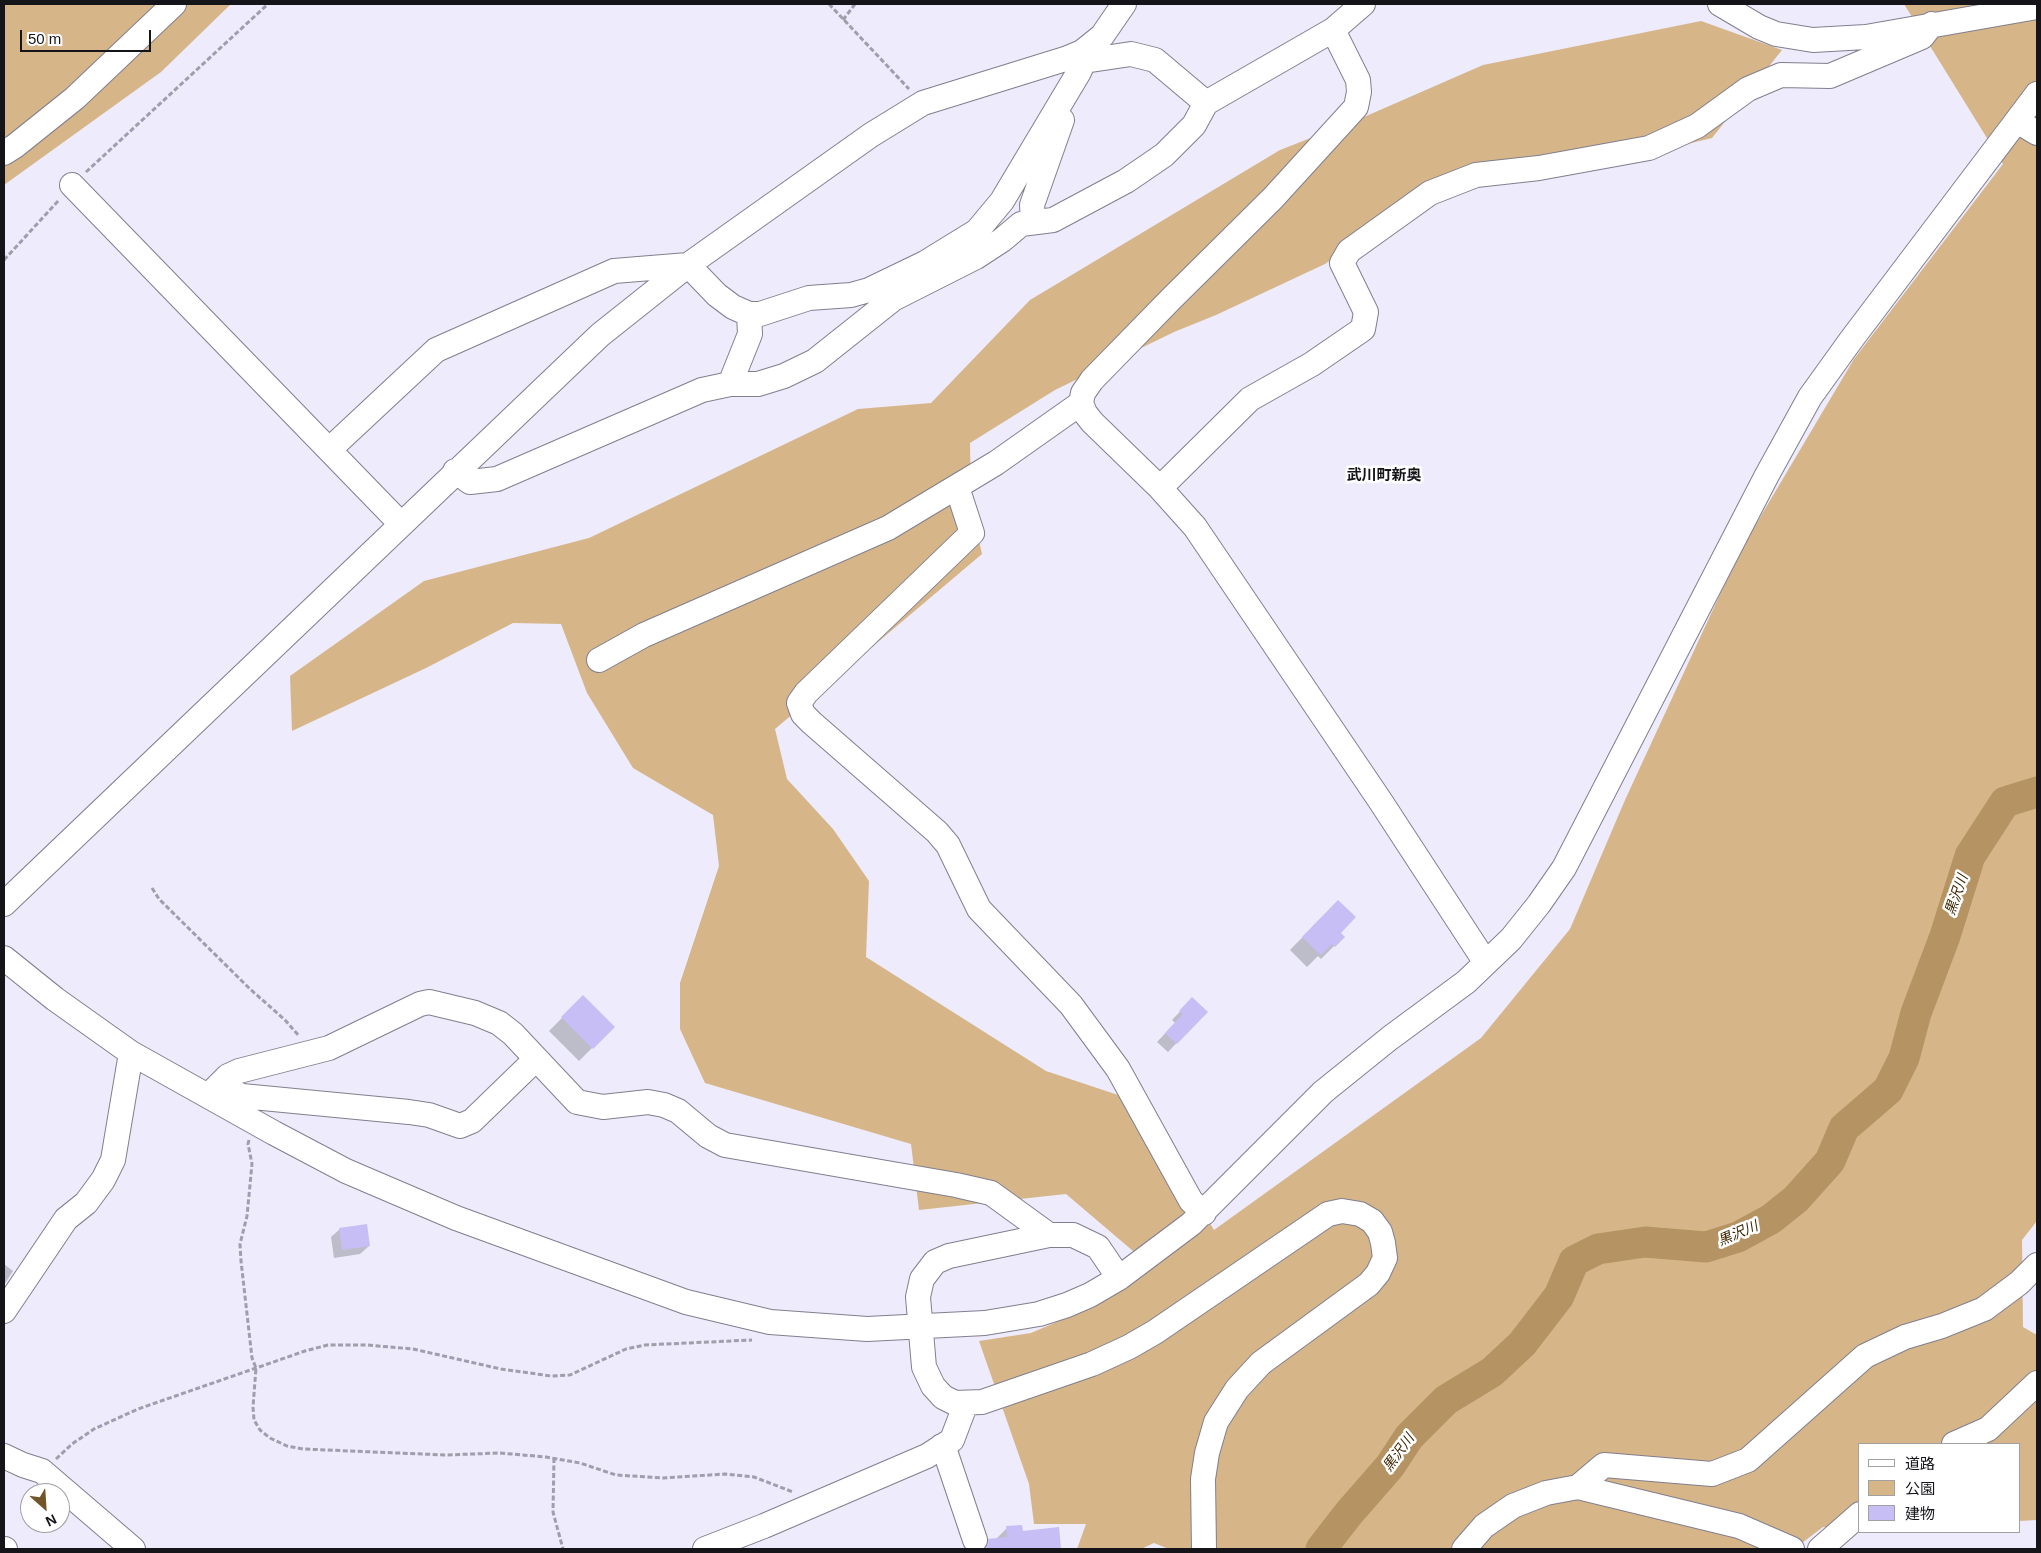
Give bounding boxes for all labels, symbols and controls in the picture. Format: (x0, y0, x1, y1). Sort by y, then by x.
scale bar (22, 20, 154, 52)
text: 50 m (28, 30, 61, 47)
district label: 武川町新奥 (1347, 467, 1421, 485)
water label: 黒沢川 (1942, 872, 1972, 918)
water label: 黒沢川 (1715, 1218, 1761, 1250)
water label: 黒沢川 (1380, 1431, 1418, 1475)
legend (1858, 1443, 2021, 1533)
text: 道路 (1905, 1455, 1935, 1472)
text: 公園 (1905, 1480, 1935, 1497)
north arrow (20, 1483, 70, 1533)
text: 建物 (1905, 1505, 1935, 1522)
text: N (43, 1511, 59, 1530)

